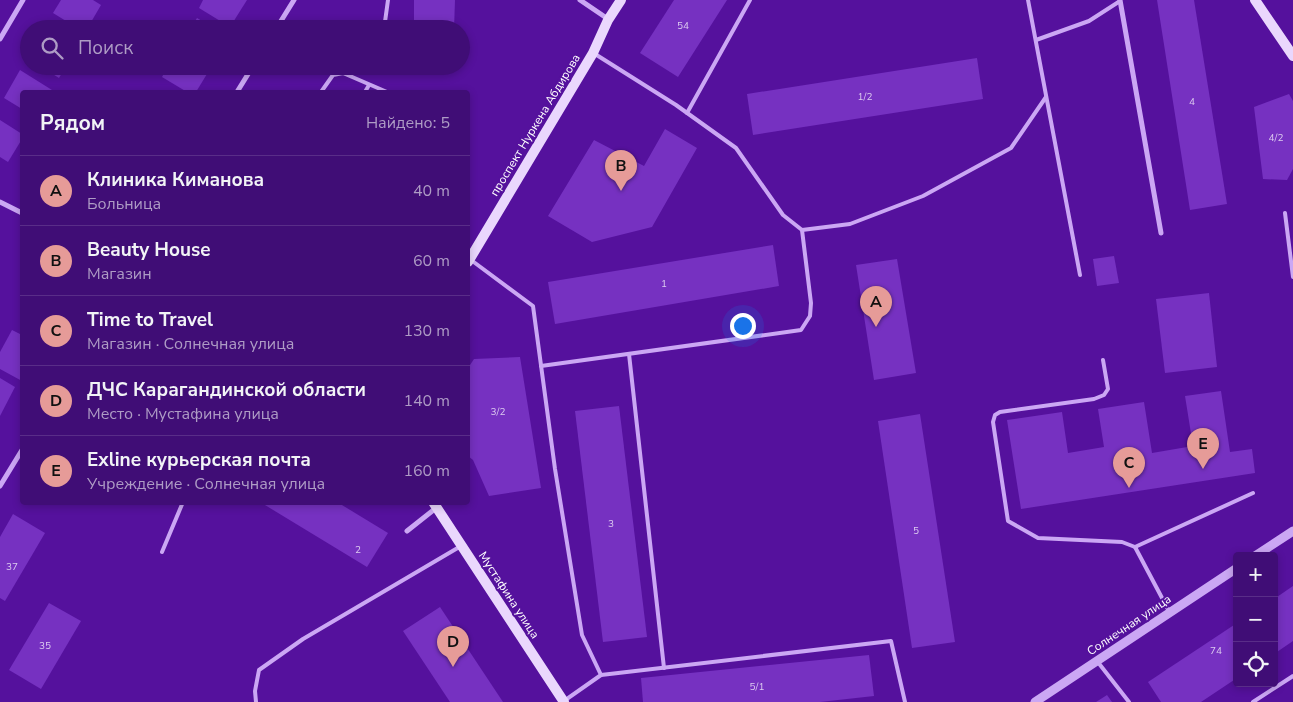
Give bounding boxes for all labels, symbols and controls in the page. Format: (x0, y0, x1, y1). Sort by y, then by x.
house number: 54 (677, 19, 689, 33)
search box (20, 20, 470, 75)
icon: search (38, 34, 66, 62)
text: Поиск (78, 35, 133, 61)
street label: проспект Нуркена Абдирова (486, 51, 584, 199)
house number: 1/2 (858, 90, 872, 104)
house number: 4 (1189, 95, 1195, 109)
text: Рядом (40, 109, 105, 137)
text: Найдено: 5 (366, 112, 450, 134)
house number: 4/2 (1269, 131, 1283, 145)
pin: B (605, 150, 637, 191)
text: Клиника Киманова (87, 167, 264, 193)
text: A (50, 180, 62, 202)
text: 40 m (413, 180, 450, 202)
text: Больница (87, 193, 161, 215)
text: Beauty House (87, 237, 211, 263)
text: B (50, 250, 62, 272)
text: 60 m (413, 250, 450, 272)
text: Магазин (87, 263, 152, 285)
house number: 1 (661, 277, 667, 291)
pin: A (860, 286, 892, 327)
text: Time to Travel (87, 307, 213, 333)
your location (730, 313, 756, 339)
text: C (51, 320, 61, 342)
text: 130 m (403, 320, 450, 342)
text: Магазин · Солнечная улица (87, 333, 294, 355)
text: ДЧС Карагандинской области (87, 377, 366, 403)
text: D (50, 390, 62, 412)
text: 140 m (403, 390, 450, 412)
text: Место · Мустафина улица (87, 403, 279, 425)
house number: 3/2 (491, 405, 505, 419)
pin: E (1187, 428, 1219, 469)
text: Exline курьерская почта (87, 447, 311, 473)
pin: C (1113, 447, 1145, 488)
text: E (51, 460, 61, 482)
text: 160 m (403, 460, 450, 482)
text: Учреждение · Солнечная улица (87, 473, 325, 495)
house number: 3 (608, 517, 614, 531)
house number: 5 (913, 524, 919, 538)
house number: 2 (355, 543, 361, 557)
street label: Мустафина улица (475, 548, 543, 642)
map controls (1233, 552, 1278, 687)
button: + (1233, 552, 1278, 597)
house number: 37 (6, 560, 18, 574)
street label: Солнечная улица (1084, 591, 1174, 659)
button: − (1233, 597, 1278, 642)
pin: D (437, 626, 469, 667)
house number: 35 (39, 639, 51, 653)
button: locate (1233, 642, 1278, 687)
house number: 74 (1210, 644, 1222, 658)
house number: 5/1 (750, 680, 764, 694)

